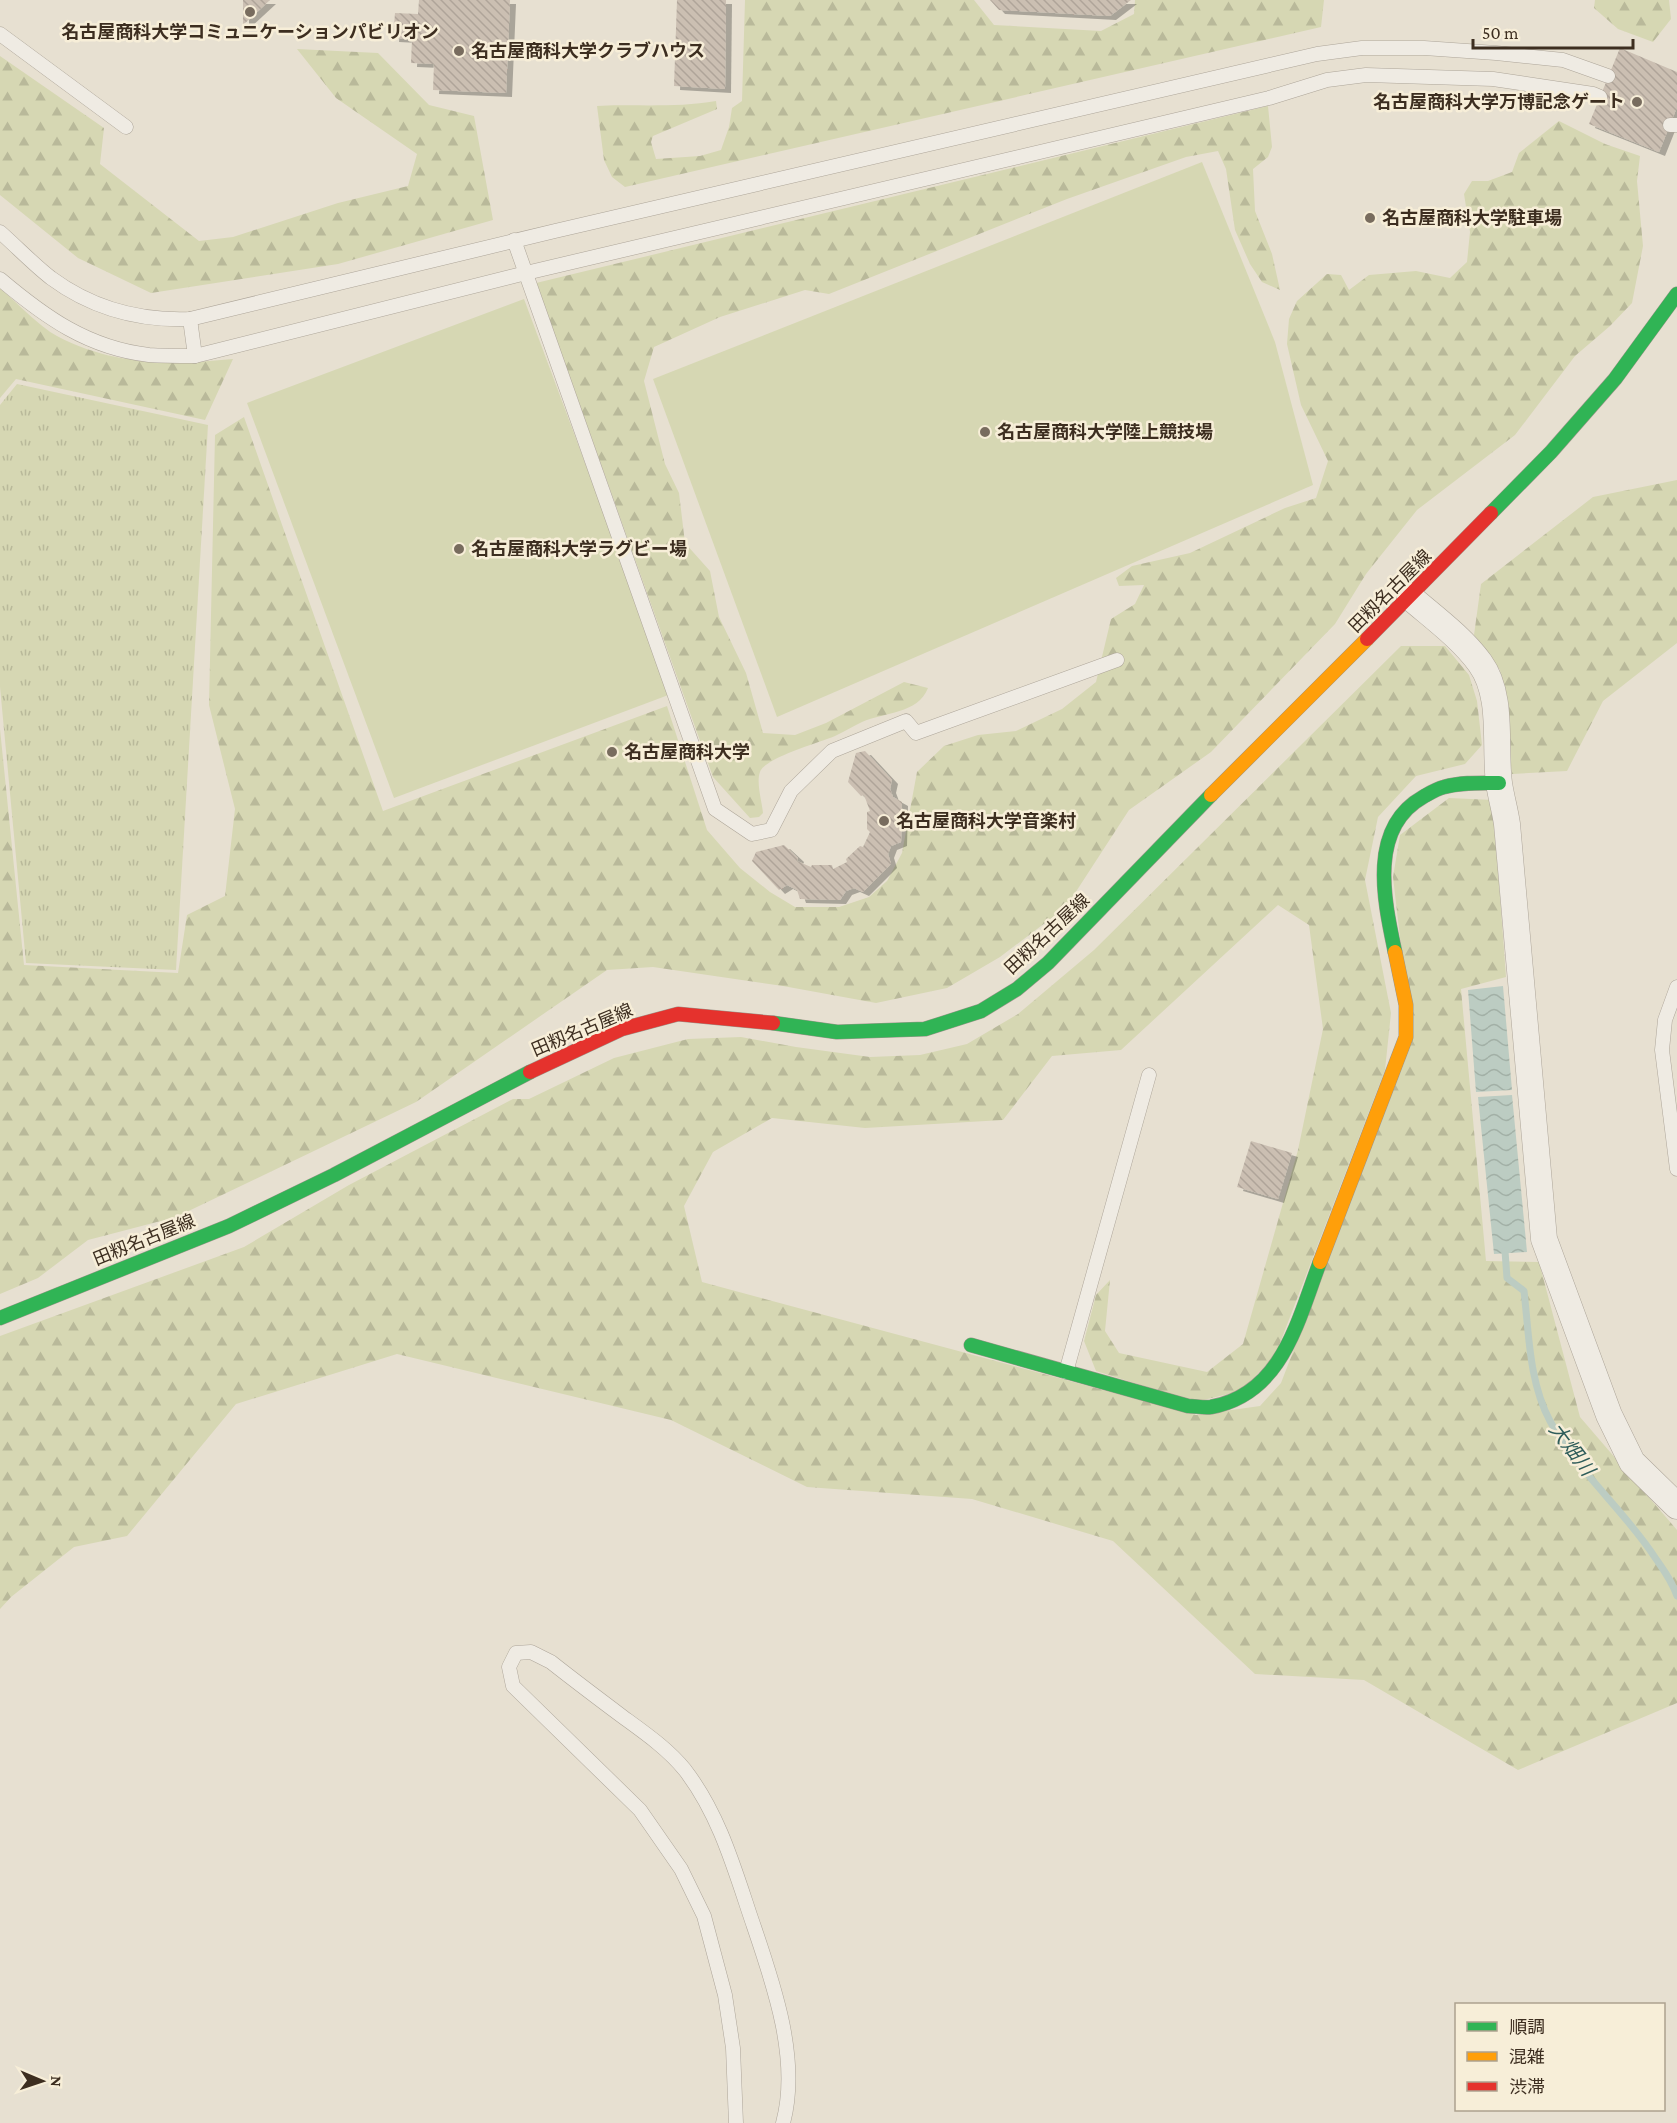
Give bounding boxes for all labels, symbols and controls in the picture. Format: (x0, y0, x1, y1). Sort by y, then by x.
marker: 名古屋商科大学コミュニケーションパビリオン (243, 5, 257, 19)
scale bar (1473, 12, 1634, 50)
place label: 名古屋商科大学コミュニケーションパビリオン (61, 22, 439, 42)
text: 50 m (1482, 23, 1519, 43)
place label: 名古屋商科大学クラブハウス (471, 41, 705, 61)
marker: 名古屋商科大学クラブハウス (452, 44, 466, 58)
place label: 名古屋商科大学万博記念ゲート (1373, 92, 1625, 112)
marker: 名古屋商科大学万博記念ゲート (1630, 95, 1644, 109)
place label: 名古屋商科大学駐車場 (1382, 208, 1562, 228)
marker: 名古屋商科大学駐車場 (1363, 211, 1377, 225)
place label: 名古屋商科大学陸上競技場 (997, 422, 1213, 442)
marker: 名古屋商科大学陸上競技場 (978, 425, 992, 439)
place label: 名古屋商科大学ラグビー場 (471, 539, 687, 559)
marker: 名古屋商科大学ラグビー場 (452, 542, 466, 556)
street label: 田籾名古屋線 (1345, 546, 1435, 636)
place label: 名古屋商科大学 (624, 742, 750, 762)
marker: 名古屋商科大学 (605, 745, 619, 759)
place label: 名古屋商科大学音楽村 (896, 811, 1076, 831)
marker: 名古屋商科大学音楽村 (877, 814, 891, 828)
street label: 田籾名古屋線 (1001, 890, 1093, 978)
street label: 田籾名古屋線 (528, 1000, 636, 1060)
street label: 田籾名古屋線 (90, 1210, 198, 1270)
water label: 大畑川 (1545, 1418, 1600, 1481)
legend (1455, 2003, 1665, 2111)
text: 順調 (1509, 2017, 1545, 2037)
text: 混雑 (1509, 2047, 1545, 2067)
north arrow (12, 2051, 72, 2111)
text: N (48, 2076, 65, 2087)
text: 渋滞 (1509, 2077, 1545, 2097)

